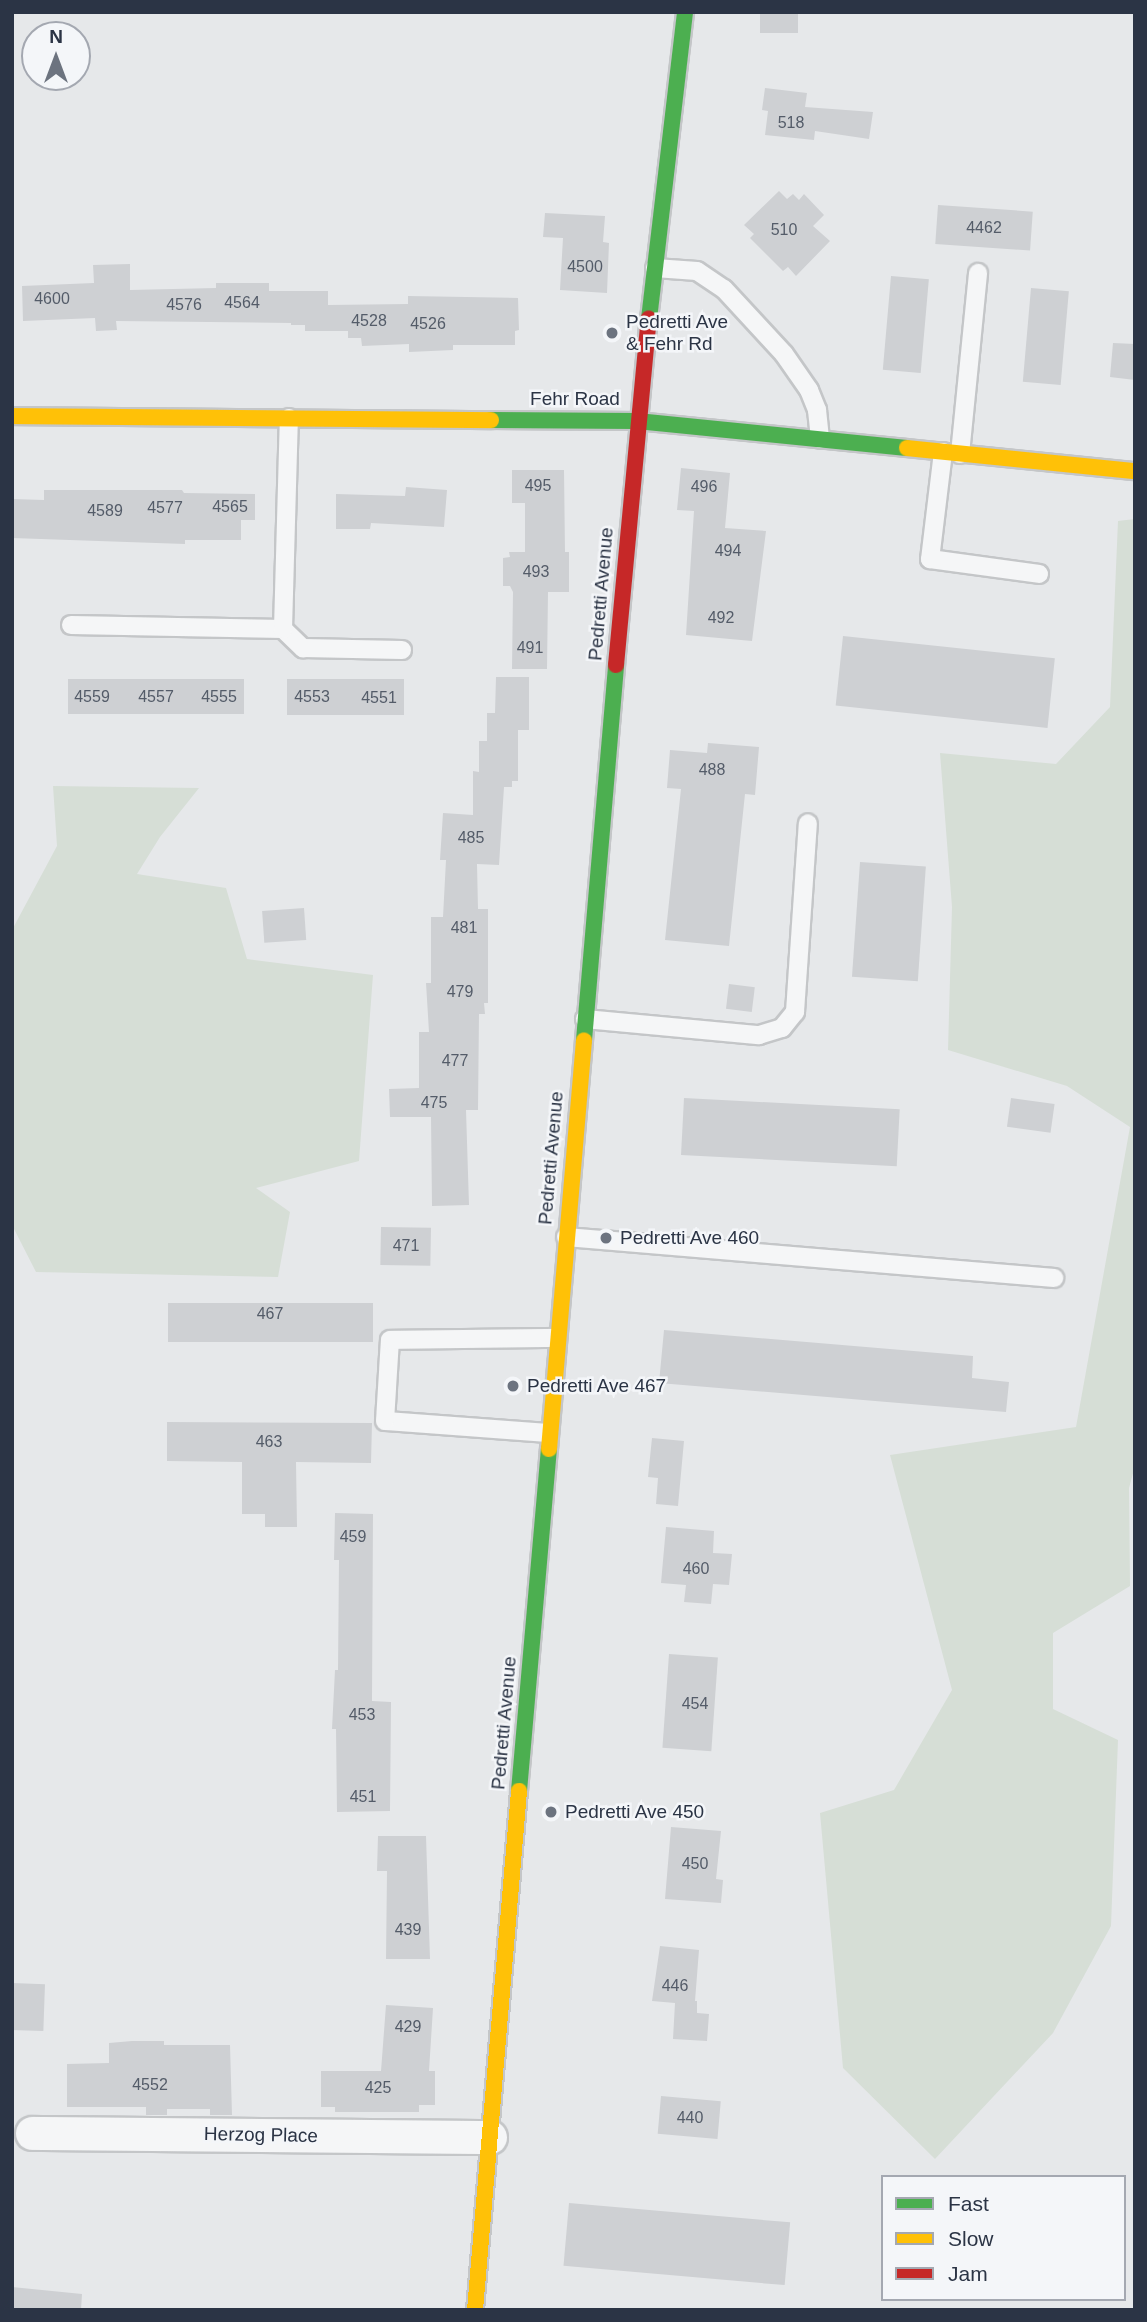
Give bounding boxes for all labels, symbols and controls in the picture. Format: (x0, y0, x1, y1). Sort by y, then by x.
north arrow (21, 21, 91, 91)
text: N (49, 26, 63, 47)
house number: 518 (778, 113, 804, 133)
house number: 4462 (966, 218, 1002, 238)
house number: 510 (771, 220, 797, 240)
house number: 4500 (567, 257, 603, 277)
house number: 4600 (34, 289, 70, 309)
house number: 4564 (224, 293, 260, 313)
house number: 4576 (166, 295, 202, 315)
house number: 4528 (351, 311, 387, 331)
place label: Pedretti Ave & Fehr Rd (626, 311, 729, 355)
house number: 4526 (410, 314, 446, 334)
marker: Pedretti Ave & Fehr Rd (604, 325, 620, 341)
street label: Fehr Road (530, 388, 620, 410)
house number: 495 (525, 476, 551, 496)
house number: 496 (691, 477, 717, 497)
house number: 4565 (212, 497, 248, 517)
house number: 4577 (147, 498, 183, 518)
house number: 4589 (87, 501, 123, 521)
street label: Pedretti Avenue (584, 526, 618, 662)
house number: 494 (715, 541, 741, 561)
house number: 493 (523, 562, 549, 582)
house number: 492 (708, 608, 734, 628)
house number: 491 (517, 638, 543, 658)
house number: 4559 (74, 687, 110, 707)
house number: 4557 (138, 687, 174, 707)
house number: 4555 (201, 687, 237, 707)
house number: 4553 (294, 687, 330, 707)
house number: 4551 (361, 688, 397, 708)
house number: 488 (699, 760, 725, 780)
house number: 485 (458, 828, 484, 848)
house number: 481 (451, 918, 477, 938)
house number: 479 (447, 982, 473, 1002)
house number: 477 (442, 1051, 468, 1071)
street label: Pedretti Avenue (534, 1090, 568, 1226)
house number: 475 (421, 1093, 447, 1113)
place label: Pedretti Ave 460 (620, 1227, 760, 1249)
marker: Pedretti Ave 460 (598, 1230, 614, 1246)
house number: 471 (393, 1236, 419, 1256)
house number: 467 (257, 1304, 283, 1324)
place label: Pedretti Ave 467 (527, 1375, 667, 1397)
marker: Pedretti Ave 467 (505, 1378, 521, 1394)
house number: 463 (256, 1432, 282, 1452)
house number: 459 (340, 1527, 366, 1547)
house number: 460 (683, 1559, 709, 1579)
street label: Pedretti Avenue (487, 1655, 521, 1791)
house number: 454 (682, 1694, 708, 1714)
house number: 453 (349, 1705, 375, 1725)
house number: 451 (350, 1787, 376, 1807)
place label: Pedretti Ave 450 (565, 1801, 705, 1823)
marker: Pedretti Ave 450 (543, 1804, 559, 1820)
house number: 450 (682, 1854, 708, 1874)
house number: 439 (395, 1920, 421, 1940)
house number: 446 (662, 1976, 688, 1996)
house number: 429 (395, 2017, 421, 2037)
house number: 4552 (132, 2075, 168, 2095)
house number: 425 (365, 2078, 391, 2098)
house number: 440 (677, 2108, 703, 2128)
street label: Herzog Place (204, 2123, 318, 2147)
legend (881, 2175, 1126, 2301)
text: Fast (948, 2192, 989, 2215)
text: Slow (948, 2227, 994, 2250)
text: Jam (948, 2262, 988, 2285)

